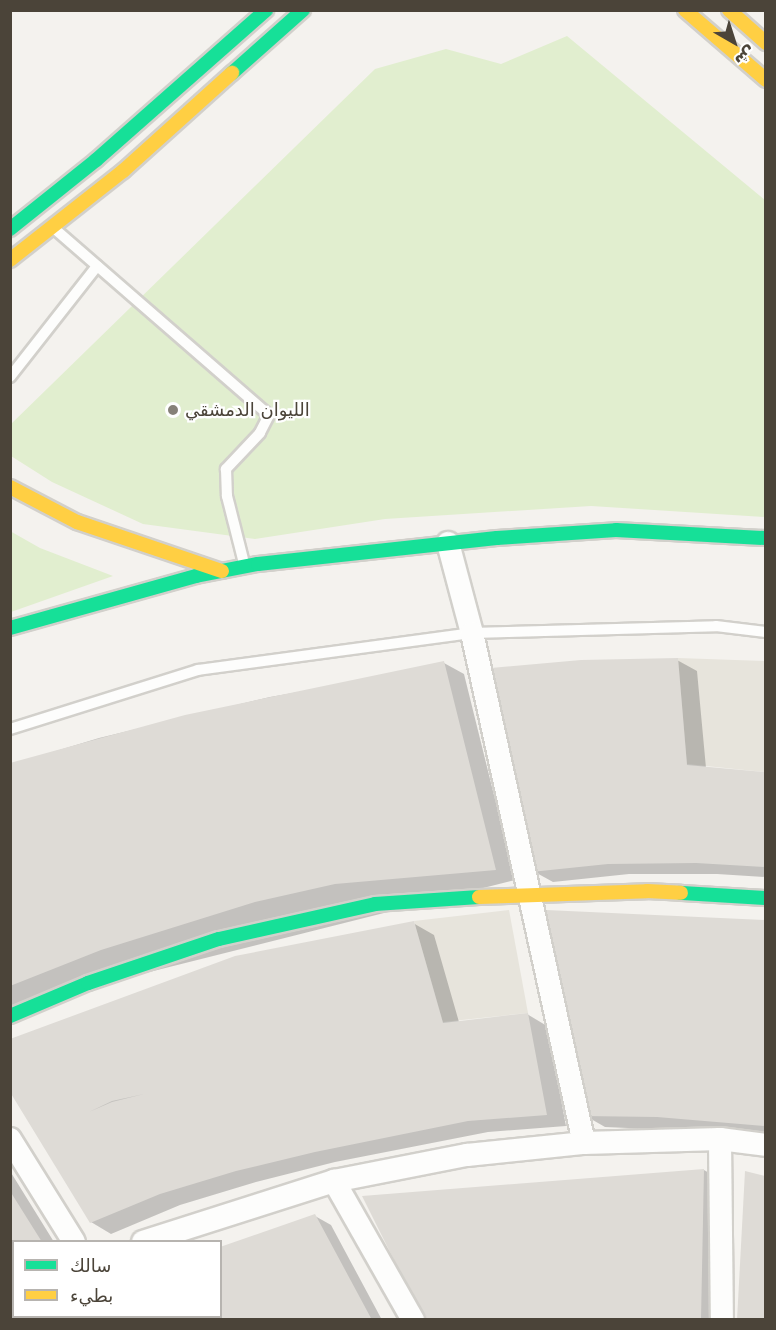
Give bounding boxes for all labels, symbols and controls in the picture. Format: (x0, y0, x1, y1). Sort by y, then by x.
north arrow (704, 12, 764, 72)
text: ش (731, 42, 760, 71)
place label: الليوان الدمشقي (185, 399, 310, 421)
marker: الليوان الدمشقي (166, 403, 180, 417)
legend (12, 1240, 222, 1318)
text: سالك (70, 1255, 111, 1276)
text: بطيء (70, 1285, 113, 1306)

